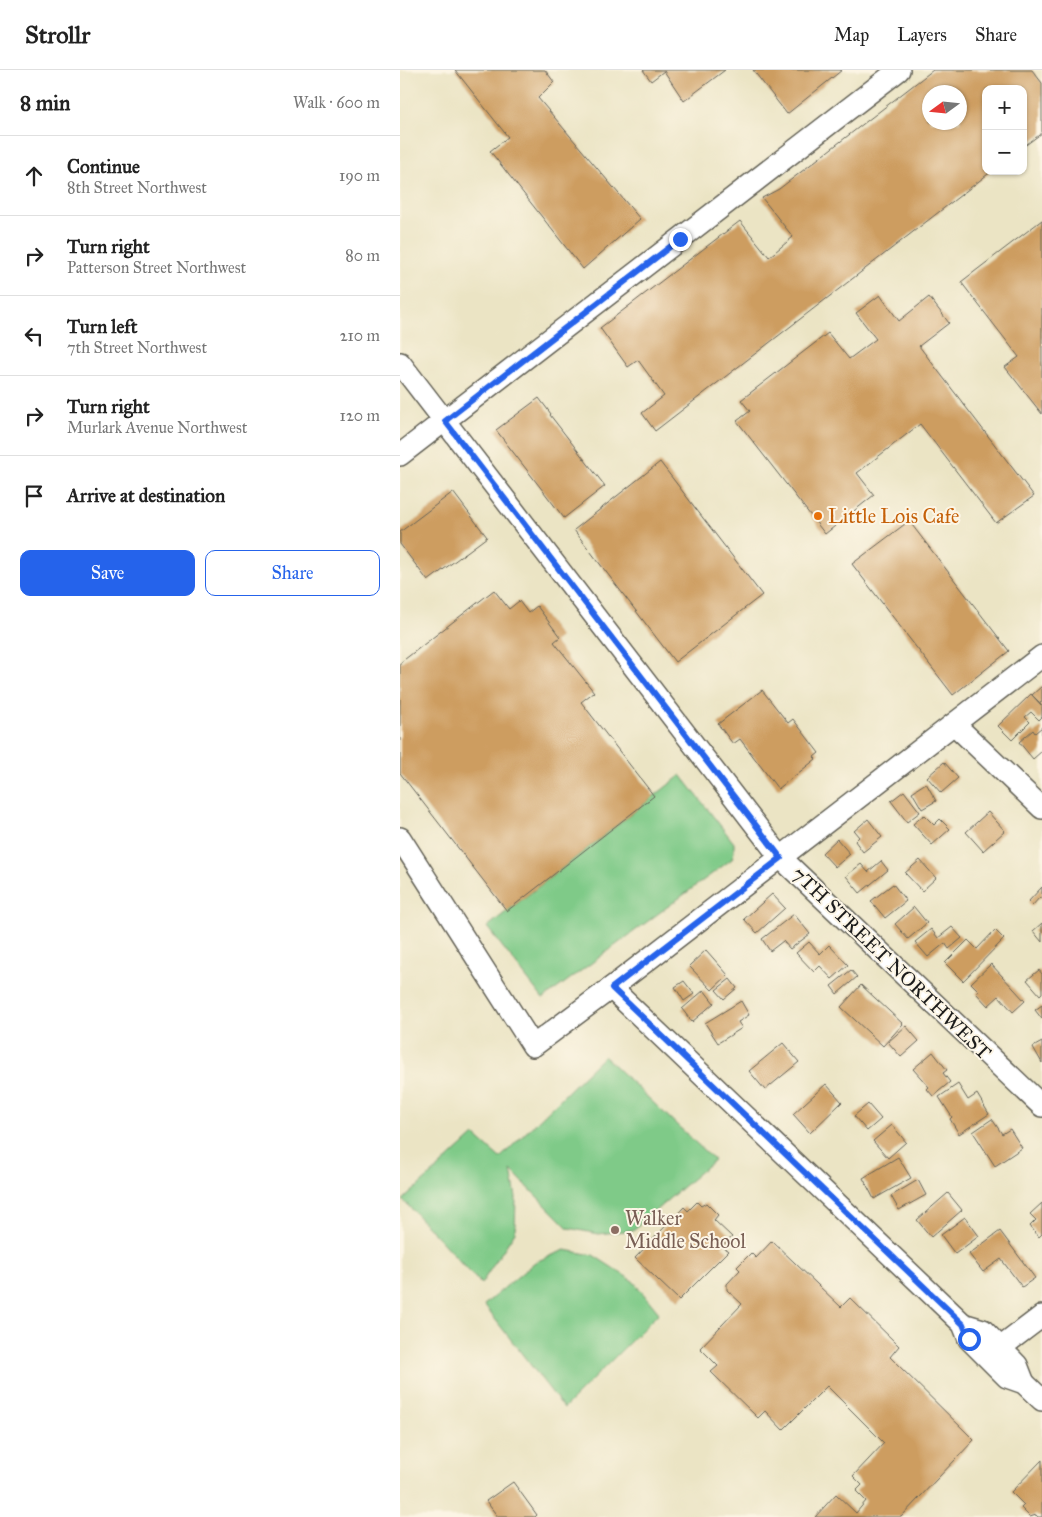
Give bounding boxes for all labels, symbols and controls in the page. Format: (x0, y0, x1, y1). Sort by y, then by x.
text: Strollr (25, 20, 90, 50)
text: Map (834, 24, 869, 46)
text: Layers (897, 24, 947, 46)
text: Share (975, 24, 1017, 46)
north arrow (922, 85, 967, 130)
map controls (982, 85, 1027, 175)
button: + (982, 85, 1027, 130)
text: 8 min (20, 90, 70, 116)
text: Walk · 600 m (293, 93, 380, 112)
button: − (982, 130, 1027, 175)
text: Continue (67, 155, 140, 178)
icon: ahead (20, 162, 48, 190)
text: 190 m (339, 166, 380, 185)
text: 8th Street Northwest (67, 178, 207, 197)
route end (669, 228, 692, 251)
text: Turn right (67, 235, 150, 258)
icon: right (20, 242, 48, 270)
text: 80 m (345, 246, 380, 265)
text: Patterson Street Northwest (67, 258, 246, 277)
text: Turn left (67, 315, 137, 338)
icon: left (20, 322, 48, 350)
text: 210 m (340, 326, 380, 345)
text: 7th Street Northwest (67, 338, 207, 357)
text: Turn right (67, 395, 150, 418)
icon: right (20, 402, 48, 430)
text: 120 m (340, 406, 380, 425)
text: Murlark Avenue Northwest (67, 418, 247, 437)
icon: arrive (20, 482, 48, 510)
text: Arrive at destination (67, 484, 225, 507)
place label: Little Lois Cafe (828, 504, 959, 528)
marker: Little Lois Cafe (812, 510, 824, 522)
button: Save (20, 550, 195, 596)
button: Share (205, 550, 380, 596)
street label: 7TH STREET NORTHWEST (788, 862, 997, 1065)
place label: Walker Middle School (625, 1206, 746, 1253)
marker: Walker Middle School (609, 1224, 621, 1236)
route start (958, 1328, 981, 1351)

